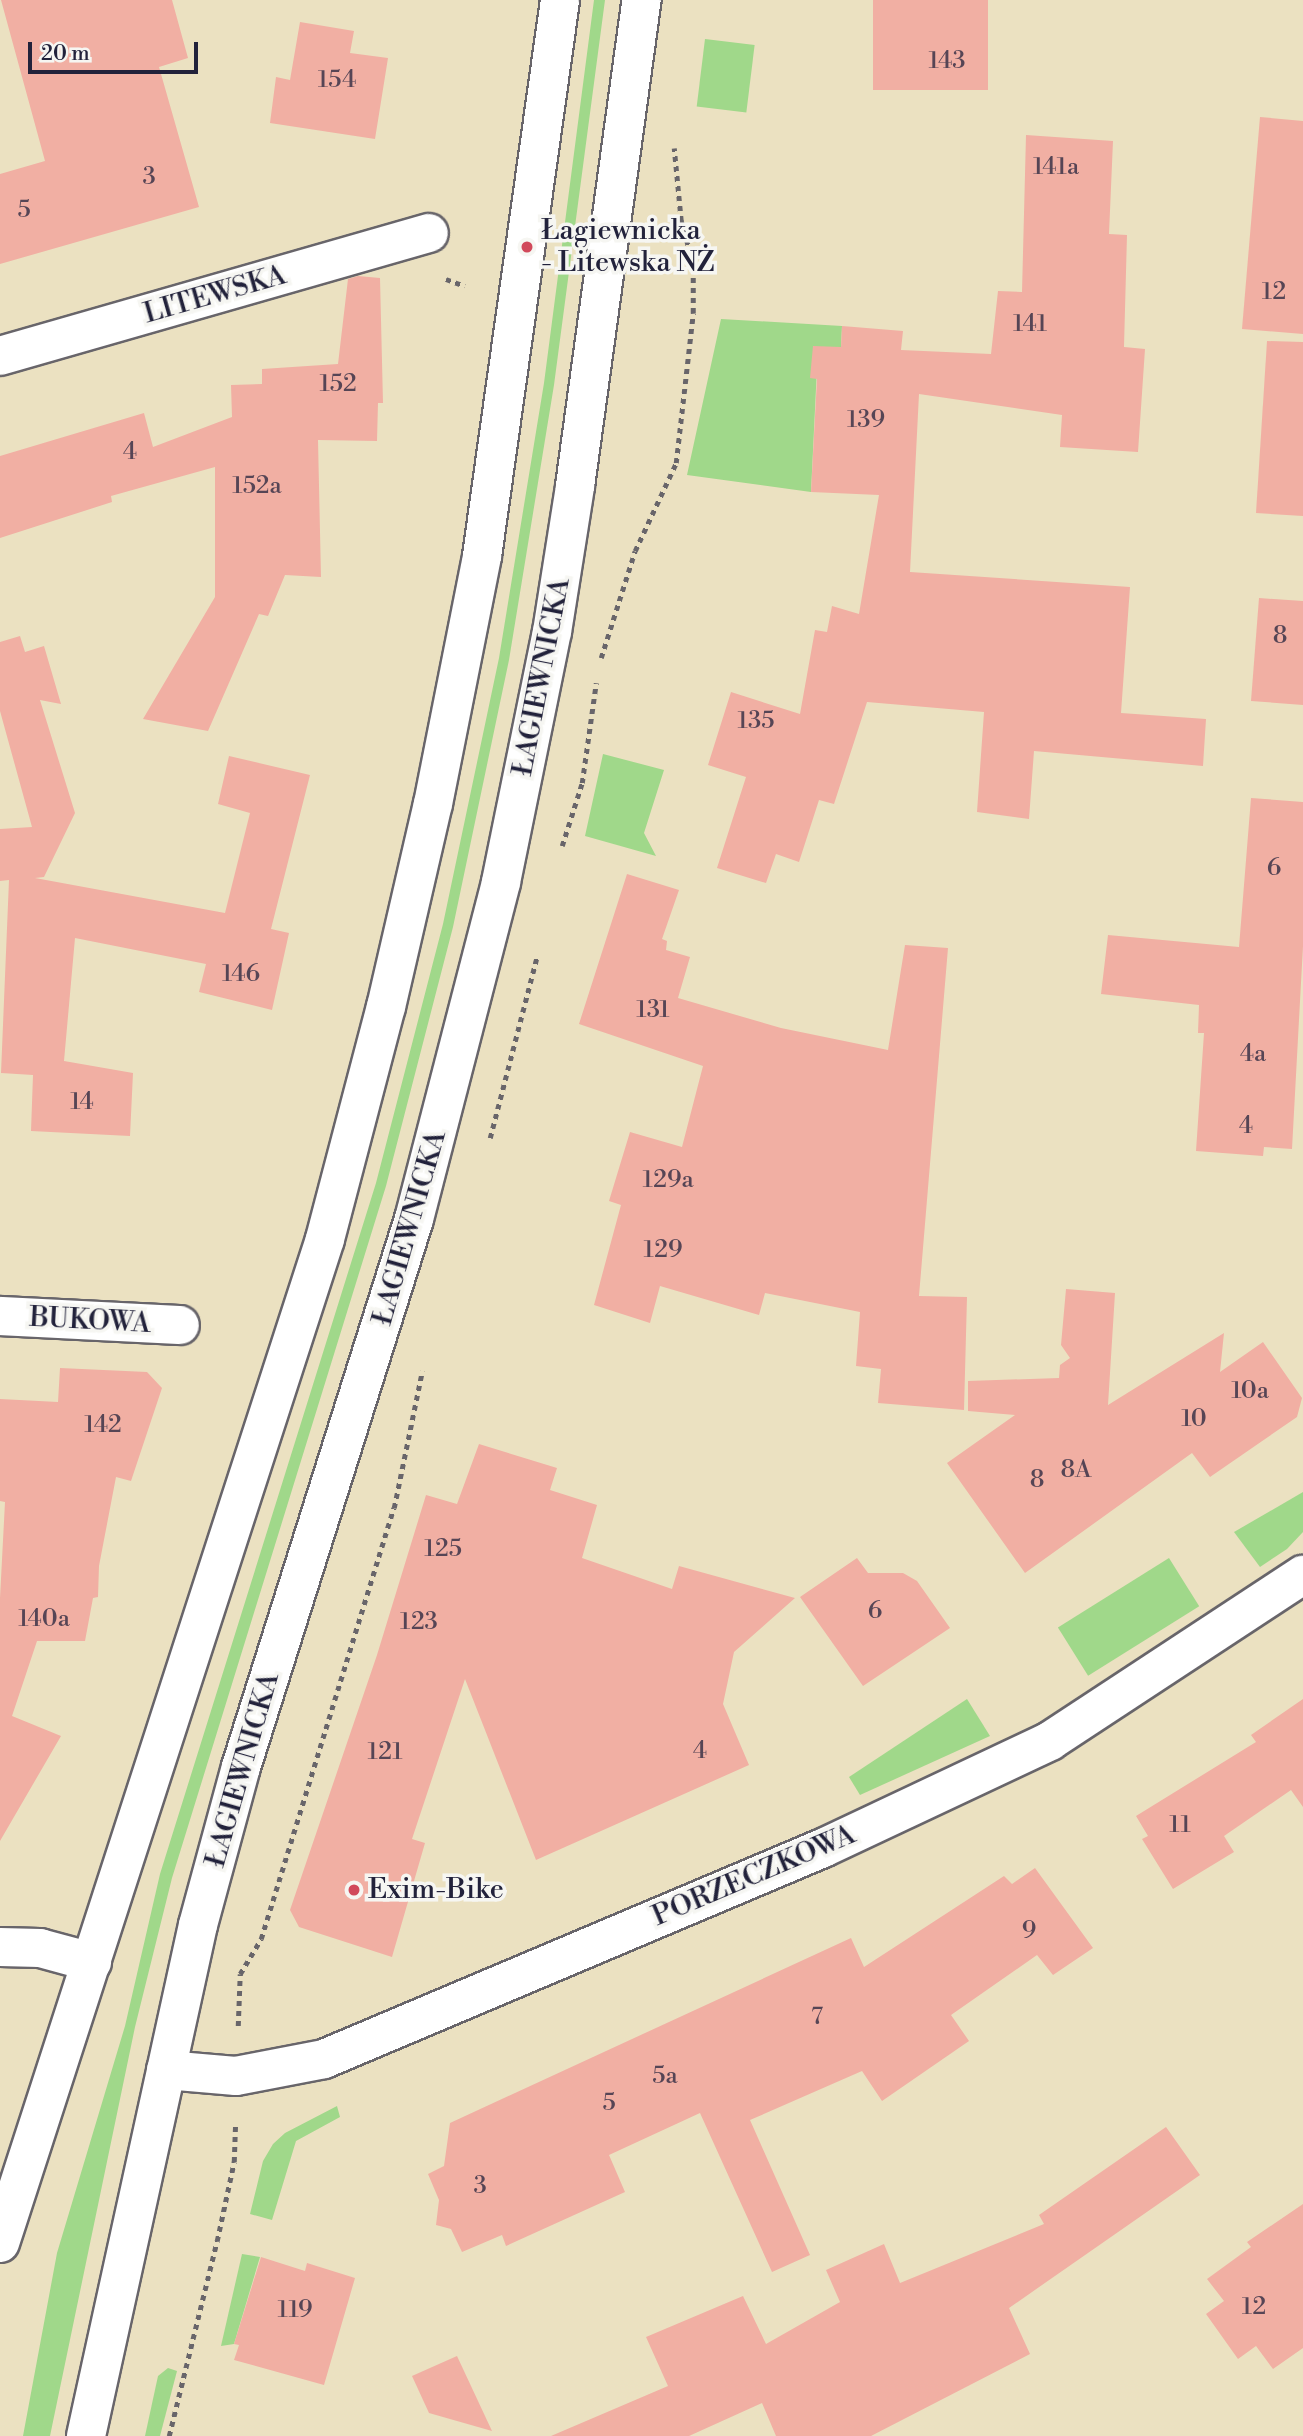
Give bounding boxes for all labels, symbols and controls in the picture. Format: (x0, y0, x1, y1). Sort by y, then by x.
scale bar (32, 28, 201, 72)
text: 20 m (41, 41, 90, 67)
house number: 143 (929, 48, 965, 76)
house number: 154 (318, 67, 356, 95)
house number: 141a (1033, 154, 1079, 182)
house number: 3 (142, 164, 156, 192)
house number: 5 (17, 197, 31, 225)
place label: Łagiewnicka - Litewska NŻ (541, 214, 715, 280)
marker: Łagiewnicka - Litewska NŻ (519, 239, 535, 255)
street label: LITEWSKA (140, 259, 290, 331)
house number: 12 (1262, 279, 1286, 307)
house number: 141 (1013, 311, 1047, 339)
house number: 152 (319, 371, 357, 399)
house number: 139 (847, 407, 885, 435)
house number: 4 (123, 439, 137, 467)
house number: 152a (232, 473, 282, 501)
street label: ŁAGIEWNICKA (506, 575, 578, 779)
house number: 8 (1273, 623, 1287, 651)
house number: 135 (738, 708, 774, 736)
house number: 6 (1267, 855, 1281, 883)
house number: 146 (222, 961, 260, 989)
house number: 131 (636, 997, 670, 1025)
house number: 4a (1240, 1041, 1266, 1069)
house number: 14 (70, 1089, 94, 1117)
house number: 4 (1239, 1113, 1253, 1141)
street label: ŁAGIEWNICKA (366, 1127, 454, 1329)
house number: 129a (642, 1167, 694, 1195)
house number: 129 (643, 1237, 683, 1265)
street label: BUKOWA (29, 1301, 151, 1341)
house number: 10a (1231, 1378, 1269, 1406)
house number: 10 (1181, 1406, 1207, 1434)
house number: 142 (84, 1412, 122, 1440)
house number: 8A (1060, 1457, 1092, 1485)
house number: 8 (1030, 1467, 1044, 1495)
house number: 125 (424, 1536, 462, 1564)
house number: 6 (868, 1598, 882, 1626)
house number: 140a (18, 1606, 70, 1634)
house number: 123 (400, 1609, 438, 1637)
street label: ŁAGIEWNICKA (199, 1669, 287, 1871)
house number: 4 (693, 1738, 707, 1766)
house number: 121 (367, 1739, 403, 1767)
house number: 11 (1169, 1812, 1191, 1840)
street label: PORZECZKOWA (647, 1818, 861, 1934)
place label: Exim-Bike (368, 1873, 504, 1907)
marker: Exim-Bike (346, 1882, 362, 1898)
house number: 9 (1022, 1918, 1036, 1946)
house number: 7 (811, 2004, 823, 2032)
house number: 5a (652, 2063, 678, 2091)
house number: 5 (602, 2090, 616, 2118)
house number: 3 (473, 2173, 487, 2201)
house number: 12 (1242, 2294, 1266, 2322)
house number: 119 (277, 2297, 313, 2325)

